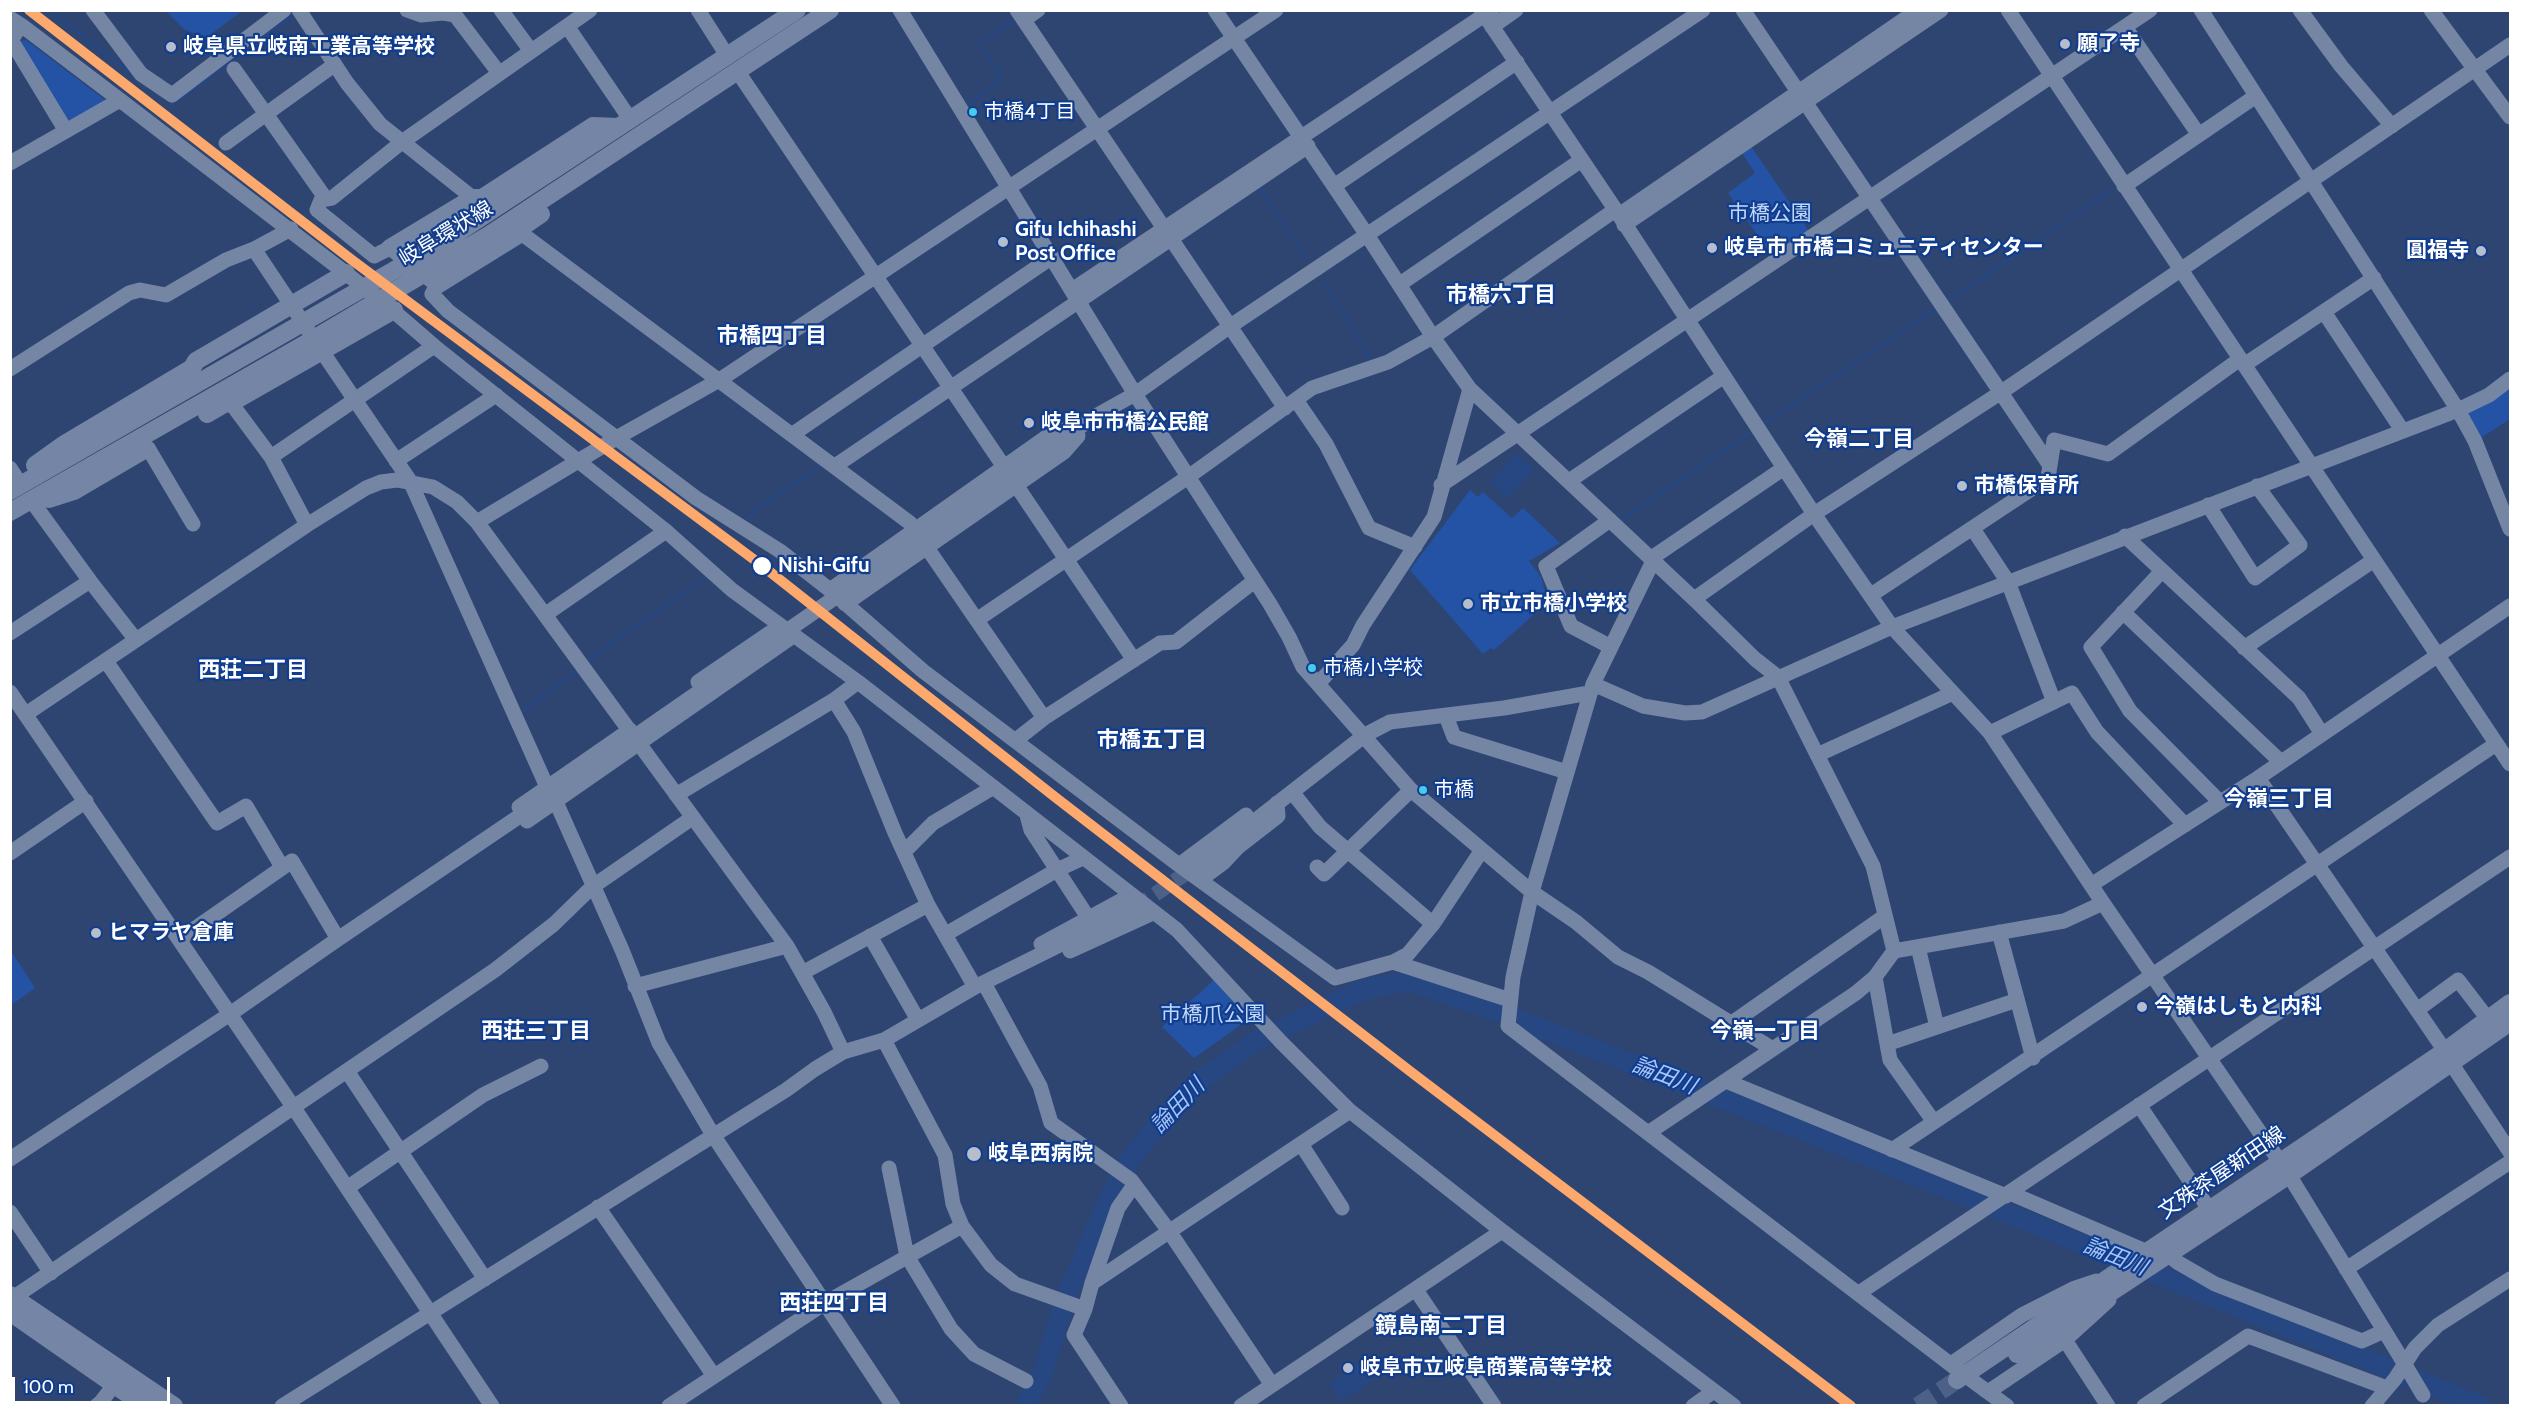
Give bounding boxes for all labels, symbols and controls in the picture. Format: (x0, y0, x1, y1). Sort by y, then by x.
place label: 願了寺 (2077, 31, 2140, 57)
place label: 岐阜県立岐南工業高等学校 (183, 34, 435, 60)
marker: 願了寺 (2058, 37, 2072, 51)
marker: 岐阜県立岐南工業高等学校 (164, 40, 178, 54)
place label: 市橋4丁目 (984, 100, 1076, 124)
marker: 市橋4丁目 (967, 106, 979, 118)
street label: 岐阜環状線 (395, 196, 497, 272)
park label: 市橋公園 (1728, 201, 1812, 227)
place label: Gifu Ichihashi Post Office (1015, 217, 1137, 267)
marker: Gifu Ichihashi Post Office (996, 235, 1010, 249)
place label: 岐阜市 市橋コミュニティセンター (1724, 235, 2044, 261)
place label: 圓福寺 (2406, 238, 2469, 264)
marker: 岐阜市 市橋コミュニティセンター (1705, 241, 1719, 255)
marker: 圓福寺 (2474, 244, 2488, 258)
district label: 市橋六丁目 (1446, 283, 1556, 309)
district label: 市橋四丁目 (717, 324, 827, 350)
place label: 岐阜市市橋公民館 (1041, 410, 1209, 436)
marker: 岐阜市市橋公民館 (1022, 416, 1036, 430)
district label: 今嶺二丁目 (1804, 427, 1914, 453)
place label: 市橋保育所 (1974, 473, 2079, 499)
marker: 市橋保育所 (1955, 479, 1969, 493)
place label: Nishi-Gifu (778, 553, 870, 579)
marker: Nishi-Gifu (751, 555, 773, 577)
place label: 市立市橋小学校 (1480, 591, 1627, 617)
marker: 市立市橋小学校 (1461, 597, 1475, 611)
place label: 市橋小学校 (1323, 656, 1423, 680)
district label: 西荘二丁目 (198, 658, 308, 684)
marker: 市橋小学校 (1306, 662, 1318, 674)
district label: 市橋五丁目 (1097, 728, 1207, 754)
place label: 市橋 (1434, 778, 1474, 802)
marker: 市橋 (1417, 784, 1429, 796)
district label: 今嶺三丁目 (2224, 787, 2334, 813)
place label: ヒマラヤ倉庫 (108, 920, 234, 946)
marker: ヒマラヤ倉庫 (89, 926, 103, 940)
place label: 今嶺はしもと内科 (2154, 994, 2322, 1020)
marker: 今嶺はしもと内科 (2135, 1000, 2149, 1014)
park label: 市橋爪公園 (1161, 1002, 1265, 1028)
district label: 西荘三丁目 (481, 1019, 591, 1045)
district label: 今嶺一丁目 (1710, 1019, 1820, 1045)
water label: 論田川 (1628, 1052, 1700, 1100)
water label: 論田川 (1146, 1073, 1210, 1139)
street label: 文殊茶屋新田線 (2154, 1121, 2290, 1225)
place label: 岐阜西病院 (988, 1141, 1093, 1167)
marker: 岐阜西病院 (965, 1145, 983, 1163)
water label: 論田川 (2079, 1232, 2151, 1282)
district label: 西荘四丁目 (779, 1291, 889, 1317)
district label: 鏡島南二丁目 (1375, 1314, 1507, 1340)
place label: 岐阜市立岐阜商業高等学校 (1360, 1355, 1612, 1381)
marker: 岐阜市立岐阜商業高等学校 (1341, 1361, 1355, 1375)
scale bar (15, 1365, 172, 1403)
text: 100 m (23, 1376, 74, 1398)

